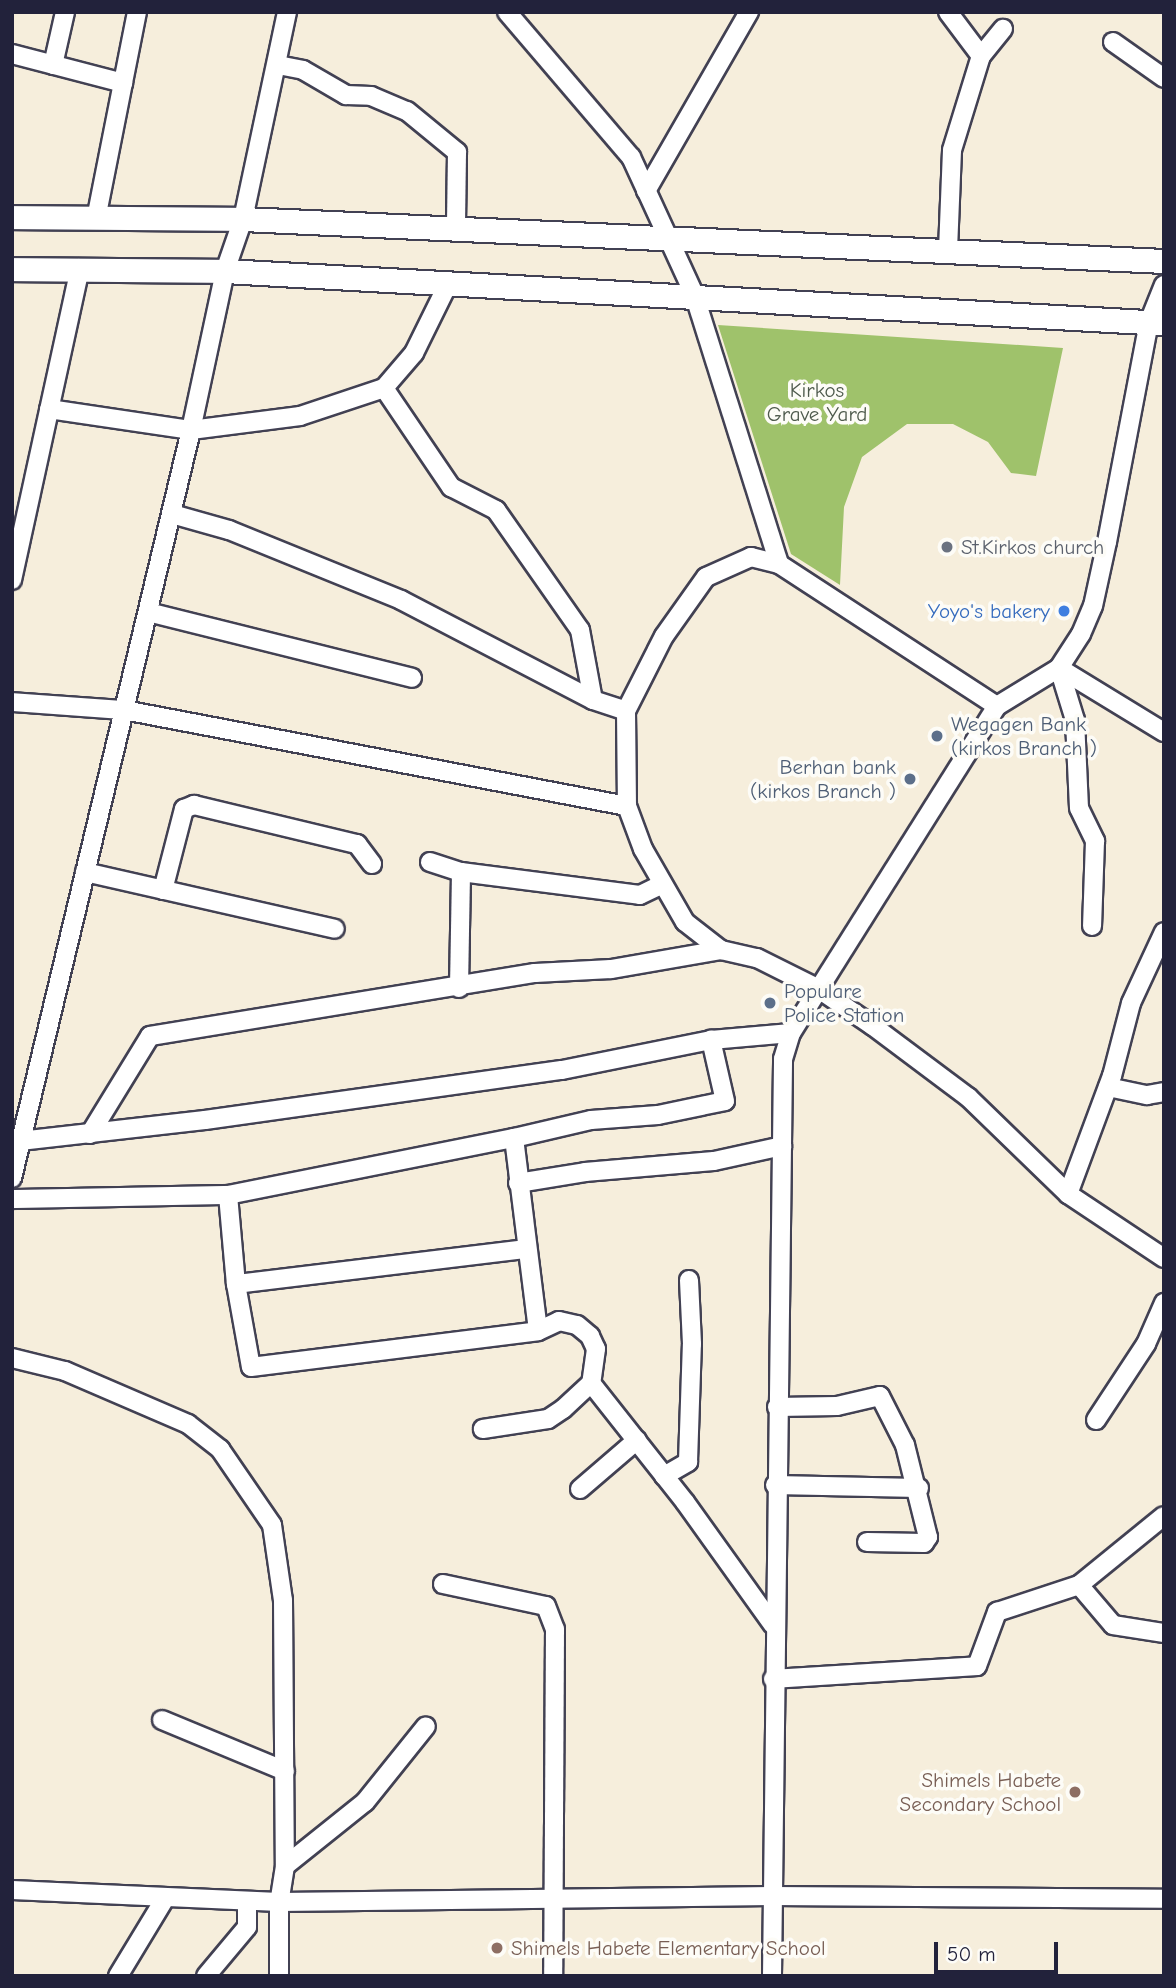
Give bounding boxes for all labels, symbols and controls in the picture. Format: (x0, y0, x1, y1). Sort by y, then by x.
park label: Kirkos Grave Yard (767, 377, 867, 427)
place label: St.Kirkos church (961, 534, 1104, 560)
marker: St.Kirkos church (939, 539, 955, 555)
place label: Yoyo's bakery (928, 598, 1050, 624)
marker: Yoyo's bakery (1056, 603, 1072, 619)
place label: Wegagen Bank (kirkos Branch ) (951, 711, 1097, 761)
marker: Wegagen Bank (kirkos Branch ) (929, 728, 945, 744)
place label: Berhan bank (kirkos Branch ) (750, 754, 896, 804)
marker: Berhan bank (kirkos Branch ) (902, 771, 918, 787)
place label: Populare Police Station (784, 978, 904, 1028)
marker: Populare Police Station (762, 995, 778, 1011)
place label: Shimels Habete Secondary School (900, 1767, 1061, 1817)
marker: Shimels Habete Secondary School (1067, 1784, 1083, 1800)
scale bar (938, 1928, 1062, 1972)
place label: Shimels Habete Elementary School (511, 1935, 826, 1961)
marker: Shimels Habete Elementary School (489, 1940, 505, 1956)
text: 50 m (947, 1942, 996, 1966)

